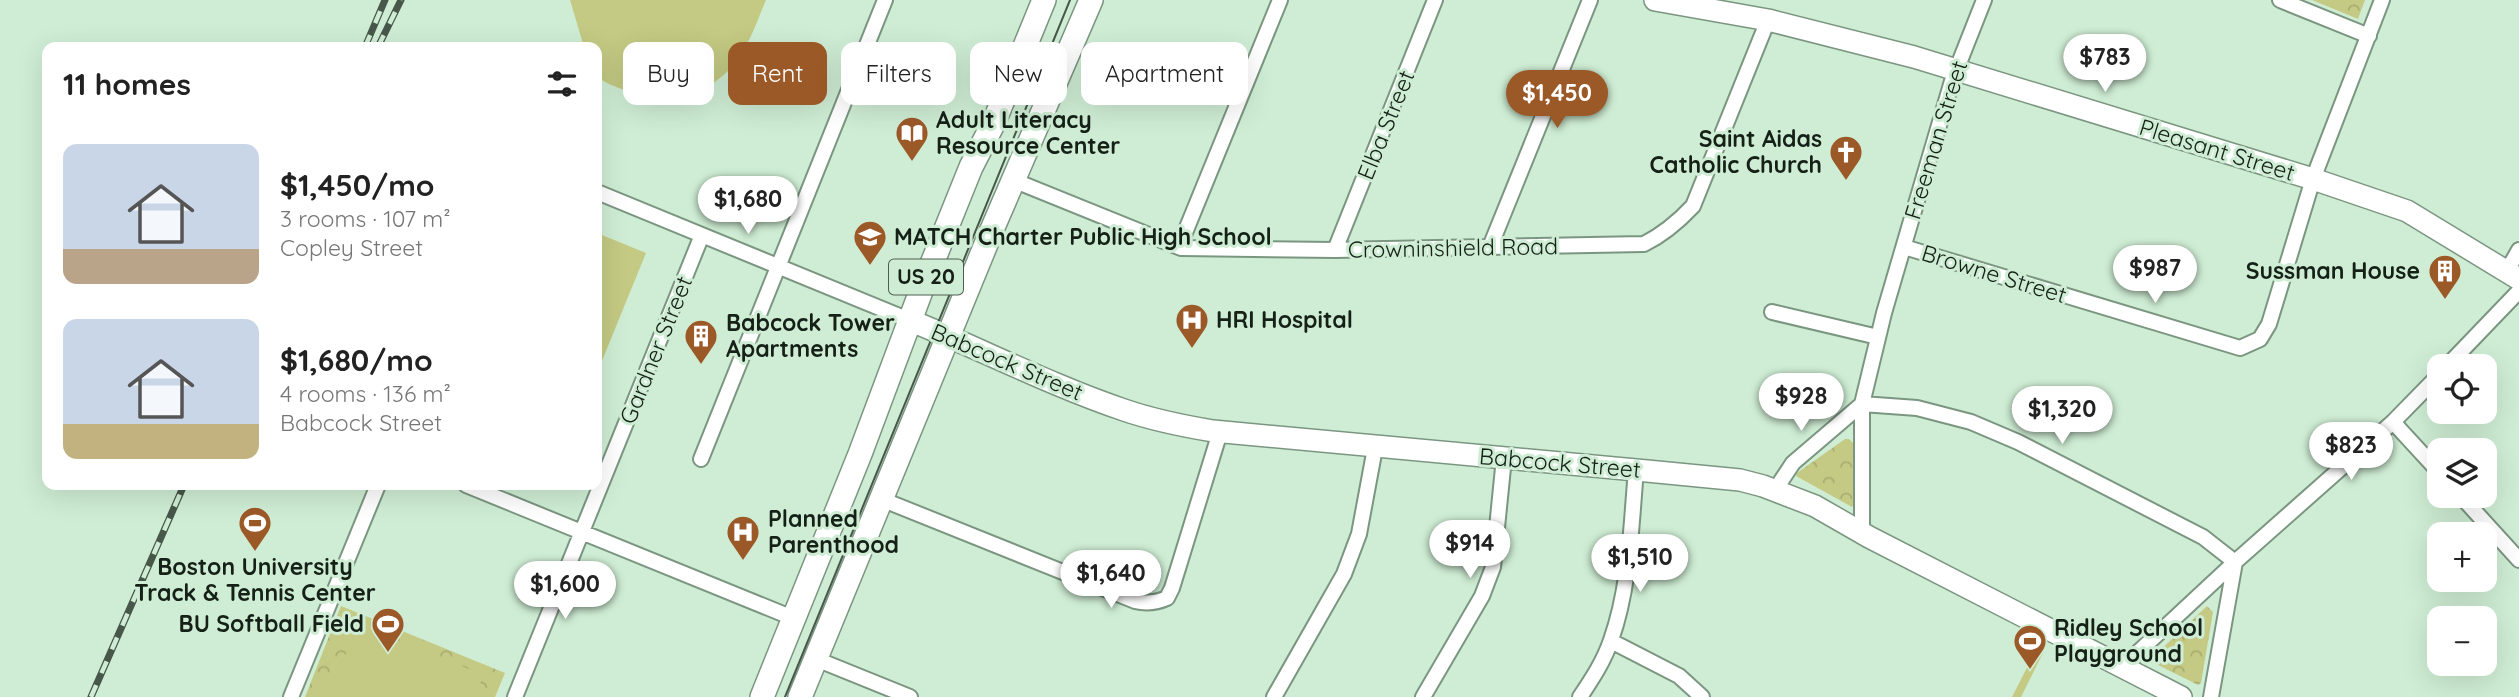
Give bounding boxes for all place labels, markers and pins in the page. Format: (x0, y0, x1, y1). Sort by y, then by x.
pin: $783 (2064, 34, 2146, 94)
pin: $1,450 (1500, 71, 1614, 130)
place label: Adult Literacy Resource Center (936, 105, 1120, 160)
library icon: Adult Literacy Resource Center (893, 114, 931, 163)
place label: Saint Aidas Catholic Church (1650, 124, 1822, 179)
church icon: Saint Aidas Catholic Church (1827, 133, 1865, 182)
pin: $1,680 (691, 176, 805, 236)
school or university icon: MATCH Charter Public High School (851, 218, 889, 267)
place label: MATCH Charter Public High School (894, 222, 1272, 251)
pin: $987 (2114, 246, 2196, 305)
building icon: Sussman House (2426, 252, 2464, 301)
place label: Sussman House (2246, 256, 2420, 285)
hospital icon: HRI Hospital (1173, 301, 1211, 350)
place label: HRI Hospital (1216, 305, 1353, 334)
place label: Babcock Tower Apartments (726, 308, 895, 363)
building icon: Babcock Tower Apartments (682, 317, 720, 366)
pin: $928 (1760, 374, 1842, 433)
pin: $1,320 (2005, 386, 2119, 446)
pin: $823 (2310, 422, 2392, 482)
sports icon: Boston University Track & Tennis Center (236, 504, 274, 553)
place label: Planned Parenthood (768, 504, 899, 559)
hospital icon: Planned Parenthood (724, 513, 762, 562)
pin: $914 (1429, 520, 1511, 580)
pin: $1,510 (1583, 534, 1697, 594)
pin: $1,640 (1054, 550, 1168, 610)
place label: Boston University Track & Tennis Center (134, 552, 376, 607)
pin: $1,600 (508, 562, 622, 621)
sports icon: BU Softball Field (369, 605, 407, 654)
place label: BU Softball Field (179, 609, 364, 638)
place label: Ridley School Playground (2054, 613, 2203, 668)
sports icon: Ridley School Playground (2011, 622, 2049, 671)

